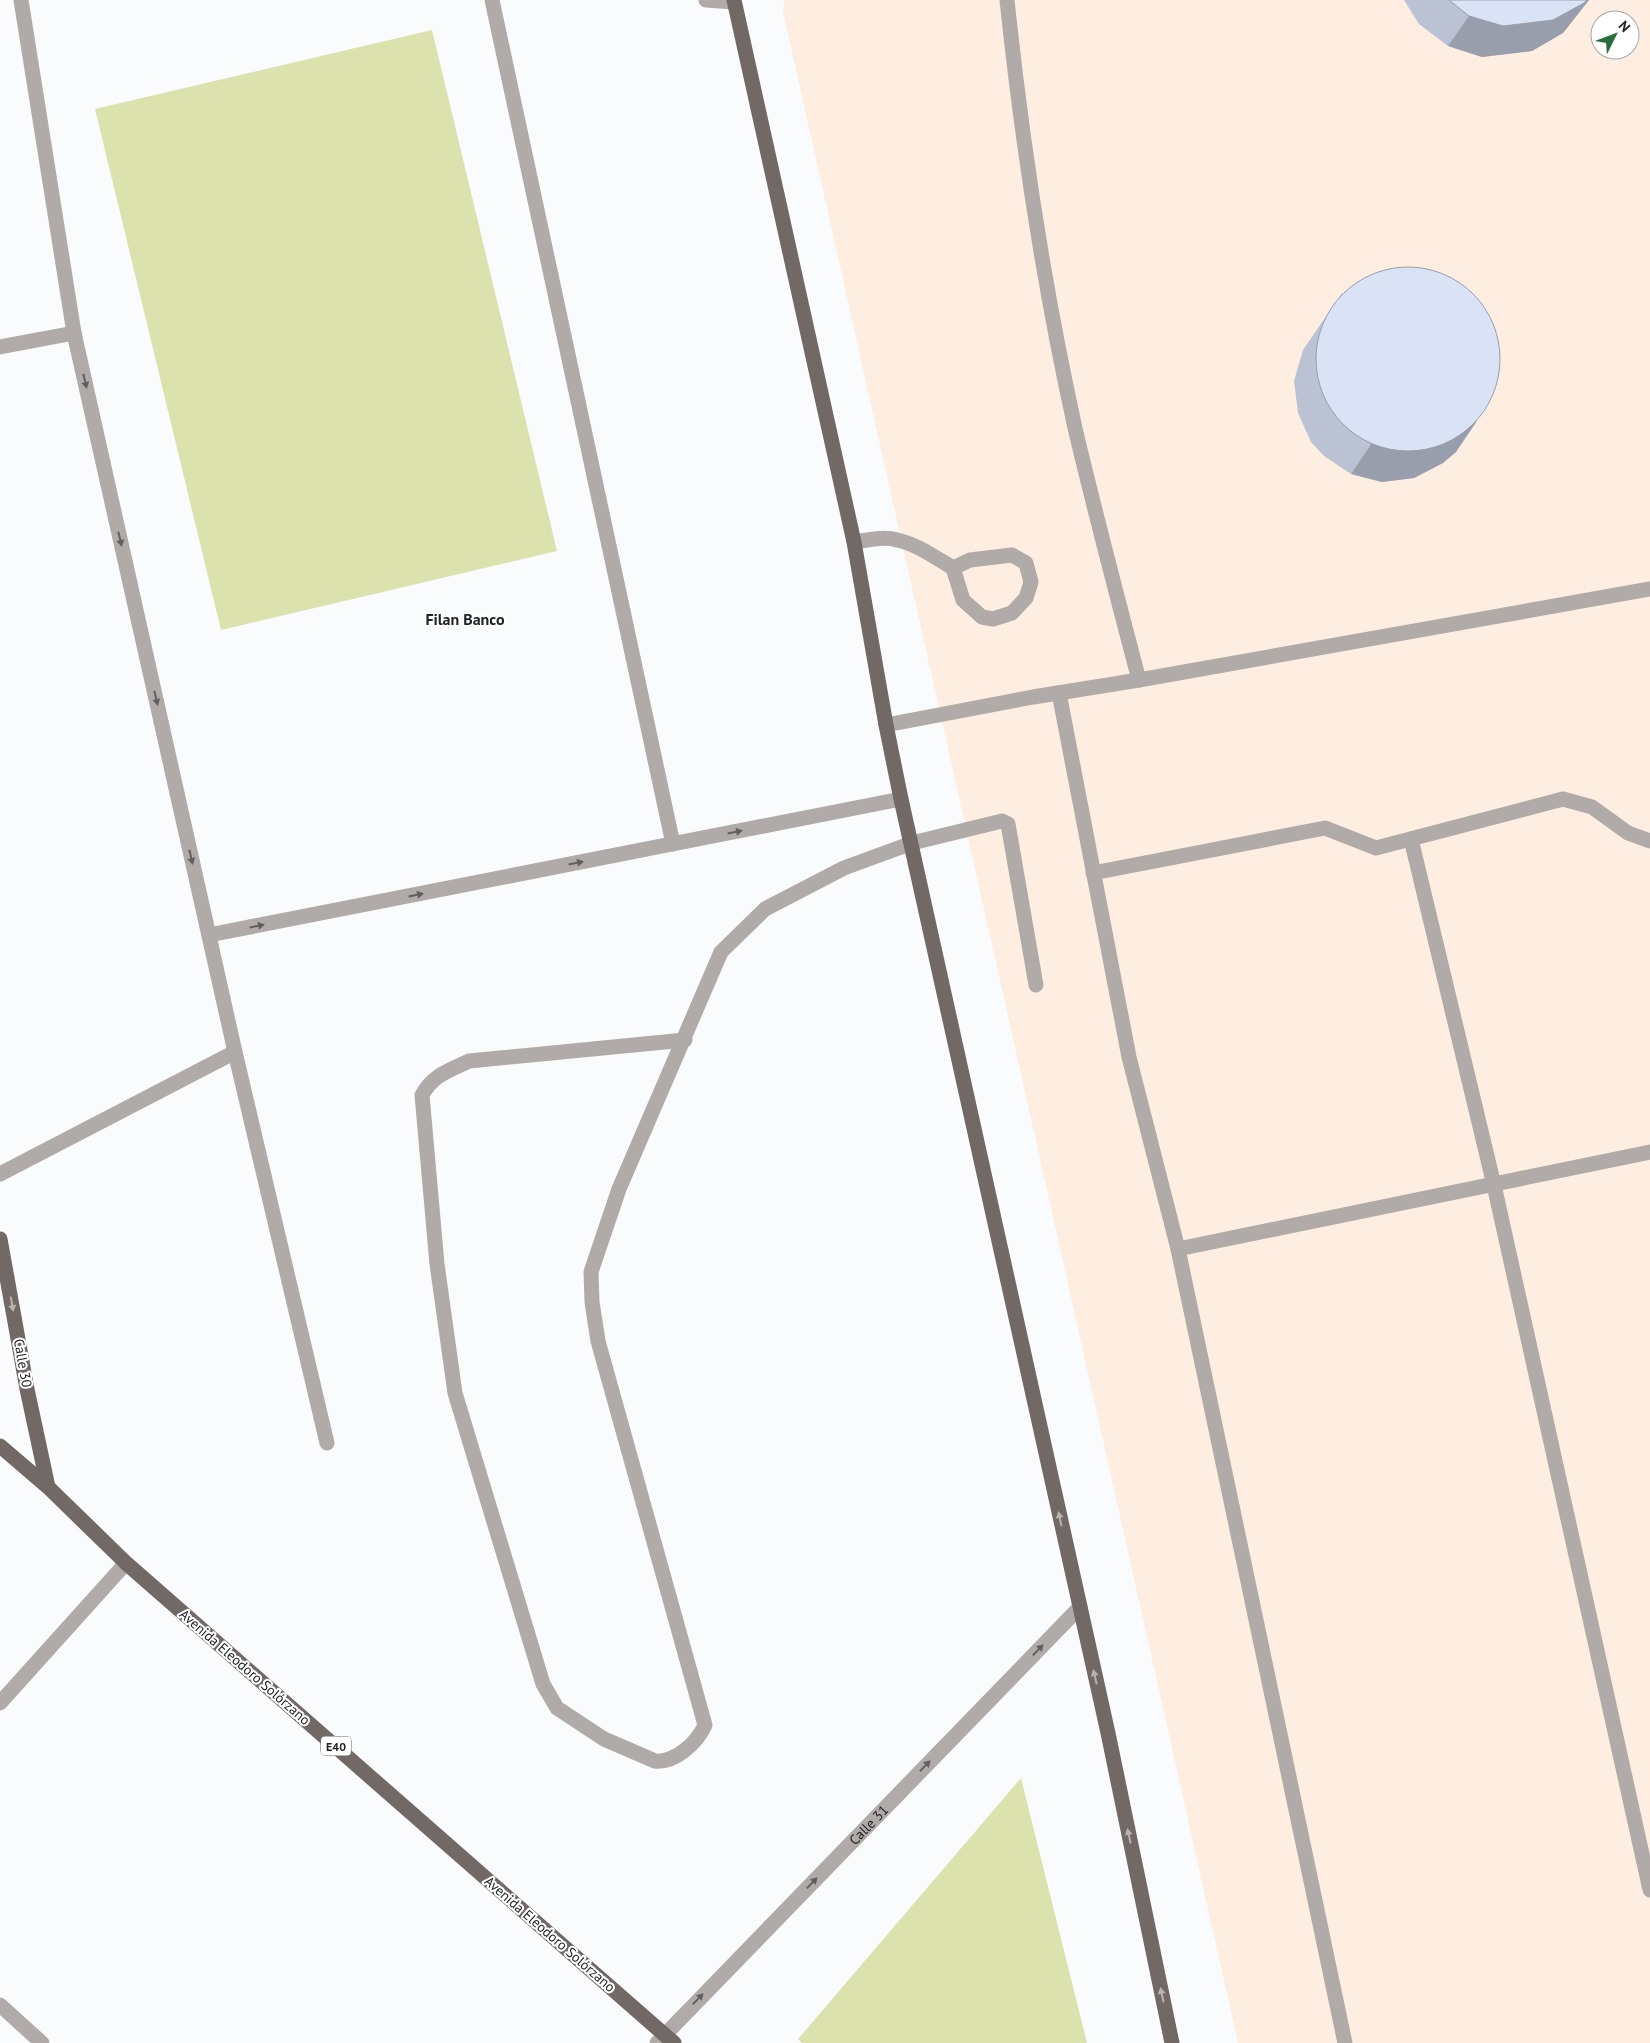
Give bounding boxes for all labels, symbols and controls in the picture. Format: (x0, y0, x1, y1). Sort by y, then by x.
north arrow (1590, 10, 1640, 60)
text: N (1615, 17, 1634, 36)
one-way arrow (81, 373, 89, 389)
one-way arrow (116, 532, 124, 547)
district label: Filan Banco (425, 609, 505, 629)
one-way arrow (152, 690, 160, 706)
one-way arrow (727, 828, 743, 836)
one-way arrow (187, 849, 195, 864)
one-way arrow (568, 859, 584, 867)
one-way arrow (408, 890, 424, 898)
one-way arrow (249, 922, 264, 930)
one-way arrow (8, 1296, 16, 1312)
street label: Calle 30 (10, 1337, 36, 1389)
one-way arrow (1056, 1511, 1064, 1526)
street label: Avenida Eleodoro Solórzano (176, 1605, 314, 1729)
one-way arrow (1032, 1644, 1044, 1656)
one-way arrow (1091, 1670, 1099, 1685)
road number: E40 (321, 1736, 351, 1755)
one-way arrow (919, 1761, 931, 1773)
street label: Calle 31 (845, 1801, 892, 1849)
one-way arrow (1125, 1829, 1133, 1844)
street label: Avenida Eleodoro Solórzano (481, 1872, 619, 1996)
one-way arrow (806, 1877, 818, 1889)
one-way arrow (1158, 1988, 1166, 2003)
one-way arrow (692, 1994, 704, 2006)

